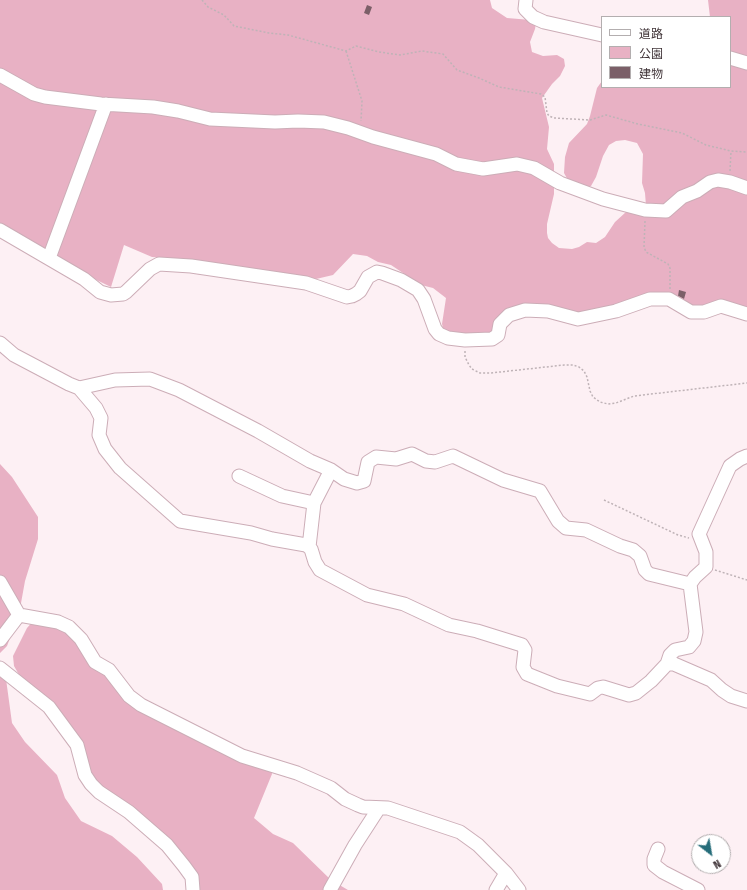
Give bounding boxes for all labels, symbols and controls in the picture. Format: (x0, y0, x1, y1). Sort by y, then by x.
legend (601, 16, 731, 88)
text: 道路 (639, 27, 663, 41)
text: 公園 (639, 47, 663, 61)
text: 建物 (639, 67, 663, 81)
north arrow (691, 834, 731, 874)
text: N (711, 857, 723, 871)

